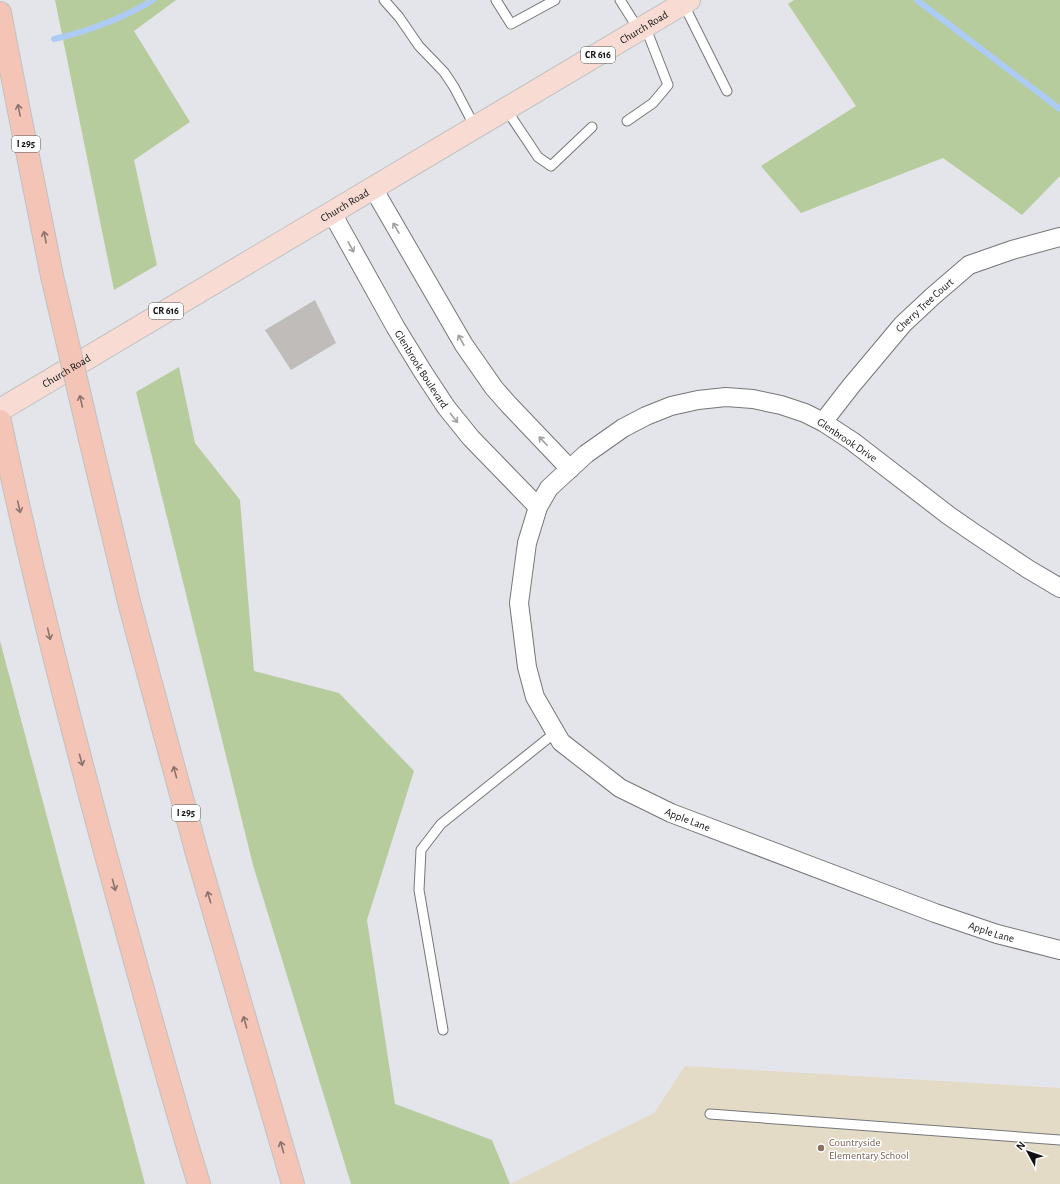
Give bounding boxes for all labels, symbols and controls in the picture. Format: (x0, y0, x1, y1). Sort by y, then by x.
street label: Church Road (618, 8, 670, 46)
road number: CR 616 (581, 47, 615, 63)
one-way arrow (14, 104, 22, 117)
road number: I 295 (12, 136, 40, 152)
street label: Church Road (318, 186, 371, 224)
one-way arrow (392, 222, 400, 234)
one-way arrow (40, 231, 48, 244)
one-way arrow (348, 241, 355, 253)
street label: Cherry Tree Court (893, 276, 955, 334)
road number: CR 616 (149, 303, 183, 319)
street label: Glenbrook Boulevard (393, 328, 451, 410)
one-way arrow (457, 334, 464, 346)
street label: Church Road (40, 352, 93, 389)
one-way arrow (77, 395, 85, 408)
one-way arrow (450, 412, 459, 423)
street label: Glenbrook Drive (815, 416, 879, 464)
one-way arrow (538, 436, 547, 446)
one-way arrow (16, 501, 23, 514)
one-way arrow (45, 627, 53, 640)
one-way arrow (77, 753, 85, 766)
one-way arrow (171, 765, 178, 778)
road number: I 295 (172, 805, 200, 821)
street label: Apple Lane (663, 805, 712, 833)
one-way arrow (111, 879, 119, 892)
one-way arrow (205, 891, 212, 904)
street label: Apple Lane (967, 919, 1016, 944)
one-way arrow (241, 1016, 248, 1029)
north arrow (1008, 1132, 1048, 1172)
place label: Countryside Elementary School (829, 1137, 909, 1161)
text: N (1014, 1139, 1027, 1152)
one-way arrow (278, 1140, 285, 1153)
marker: Countryside Elementary School (816, 1143, 826, 1153)

